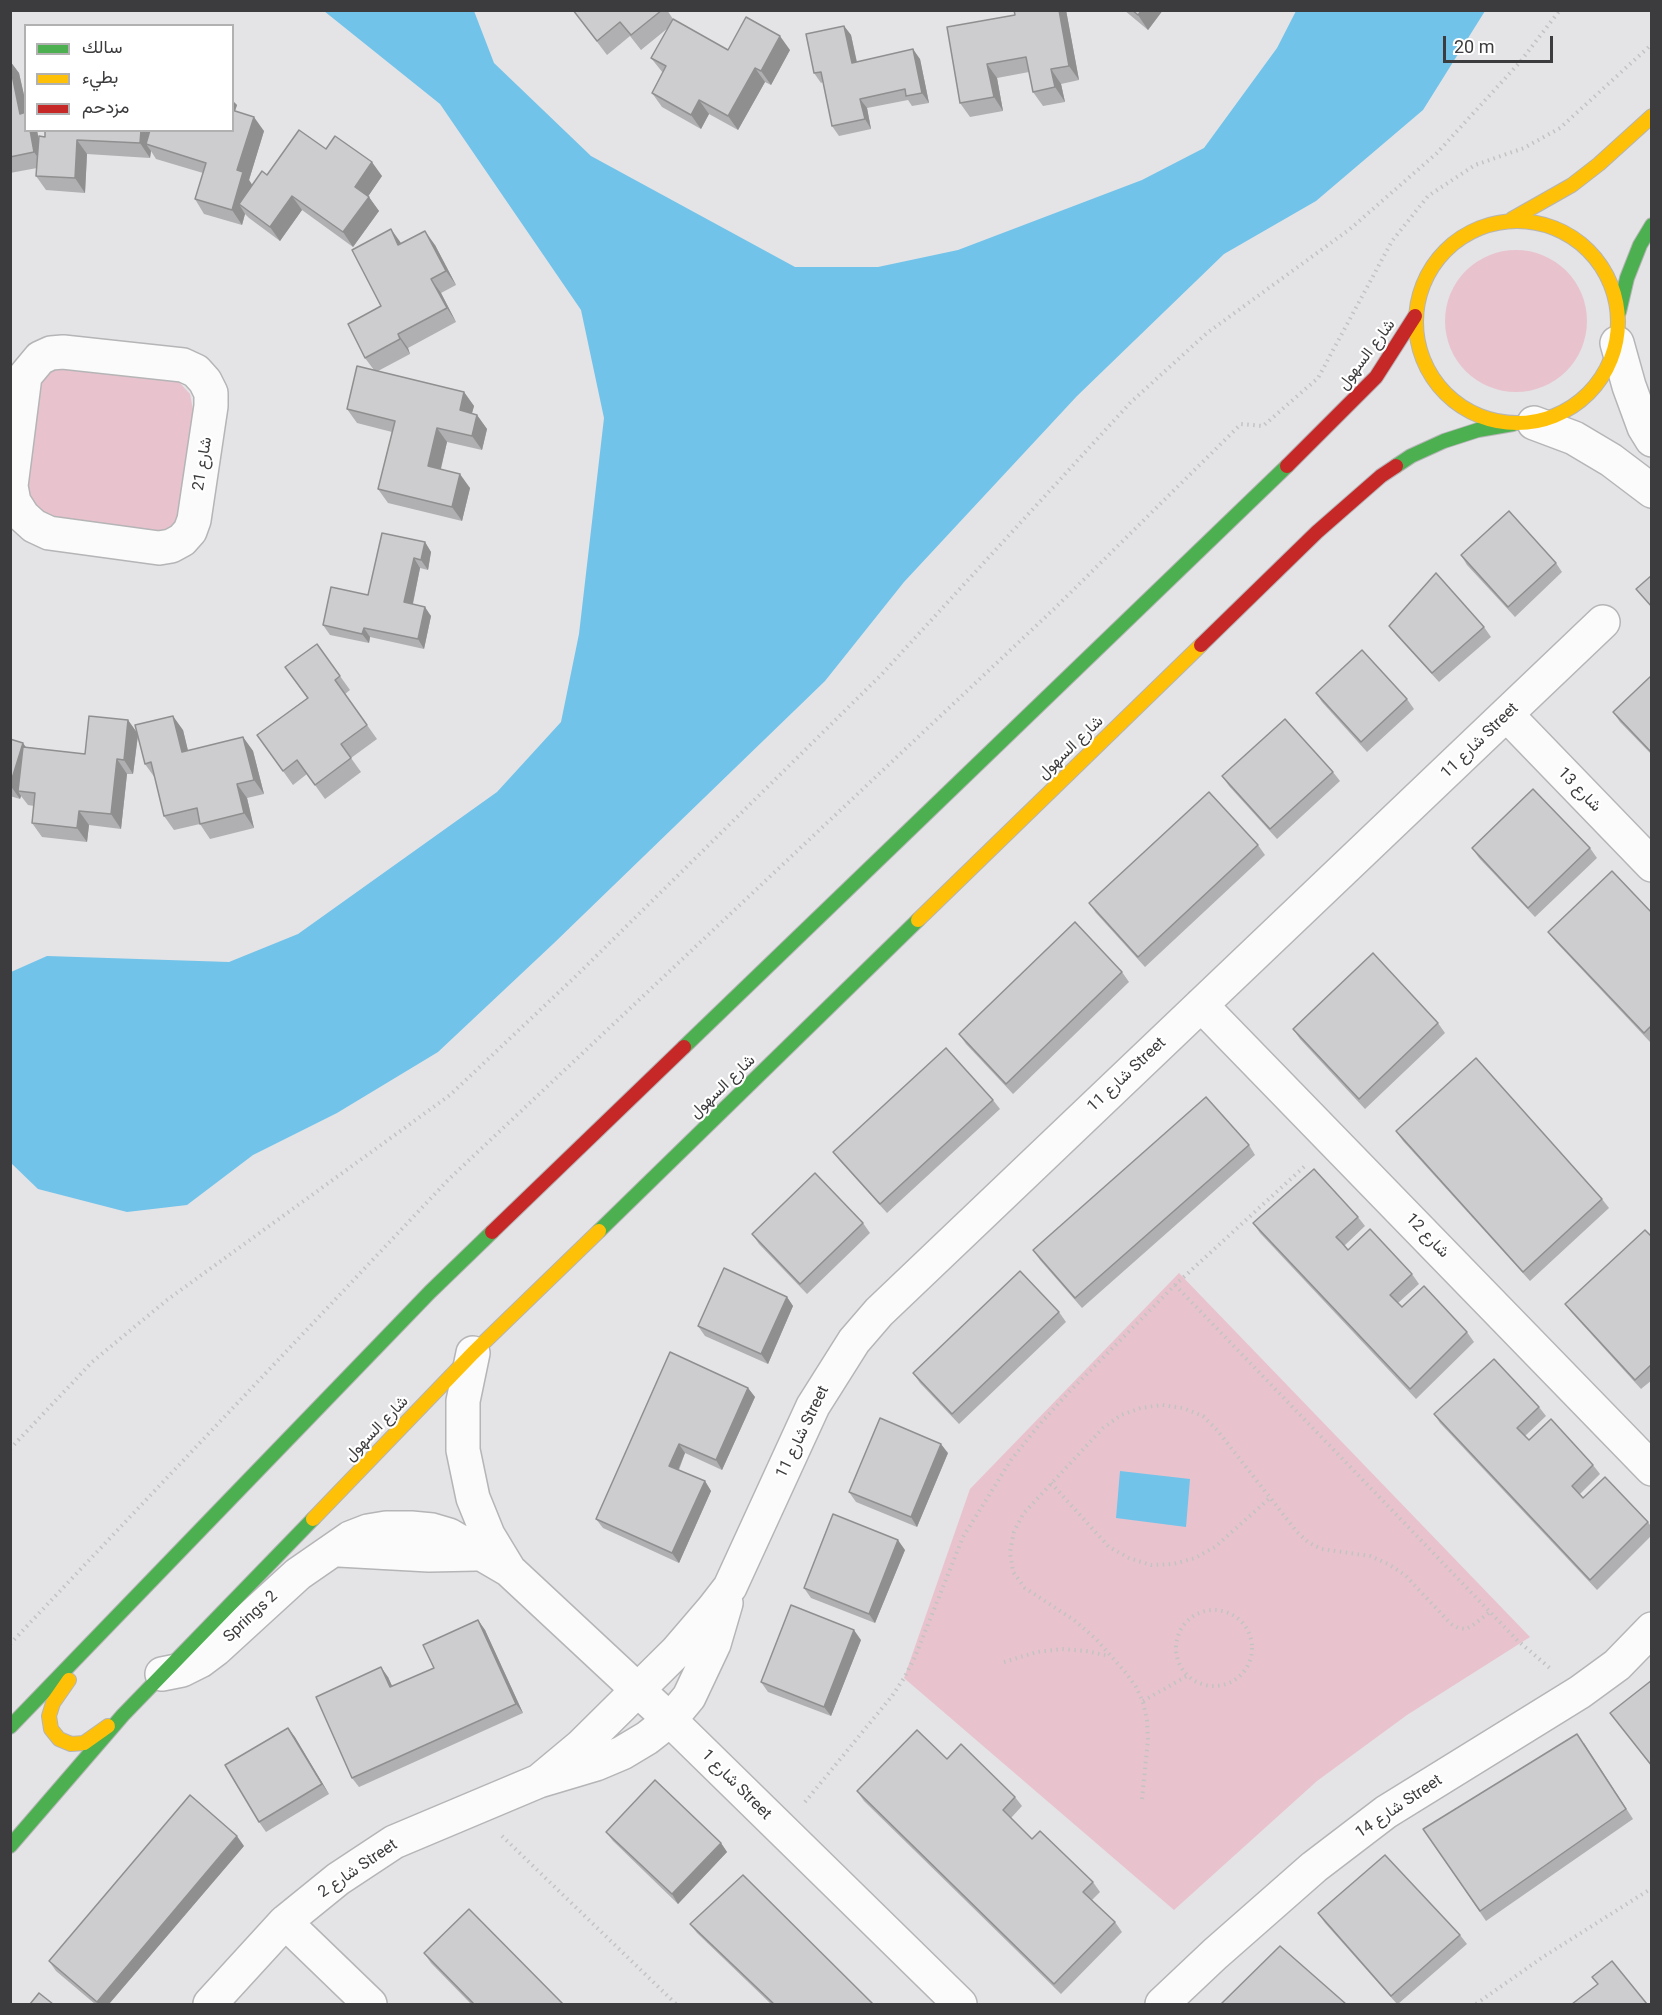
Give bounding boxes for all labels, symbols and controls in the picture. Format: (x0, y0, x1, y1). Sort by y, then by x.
legend (24, 24, 234, 132)
scale bar (1446, 24, 1556, 62)
text: سالك (82, 36, 122, 57)
text: 20 m (1454, 36, 1494, 57)
text: بطيء (82, 66, 118, 87)
text: مزدحم (82, 96, 129, 117)
street label: شارع السهول (1334, 316, 1400, 394)
street label: شارع 21 (189, 436, 217, 492)
street label: شارع 11 Street (1437, 699, 1523, 783)
street label: شارع السهول (1034, 712, 1108, 784)
street label: شارع 13 (1553, 764, 1605, 816)
street label: شارع 11 Street (1084, 1034, 1170, 1116)
street label: شارع السهول (686, 1051, 760, 1123)
street label: شارع 12 (1401, 1210, 1453, 1262)
street label: شارع 11 Street (772, 1383, 834, 1481)
street label: شارع السهول (341, 1392, 413, 1466)
street label: Springs 2 (220, 1587, 282, 1647)
street label: شارع 1 Street (697, 1746, 775, 1824)
street label: شارع 14 Street (1352, 1771, 1446, 1843)
street label: شارع 2 Street (315, 1836, 401, 1902)

